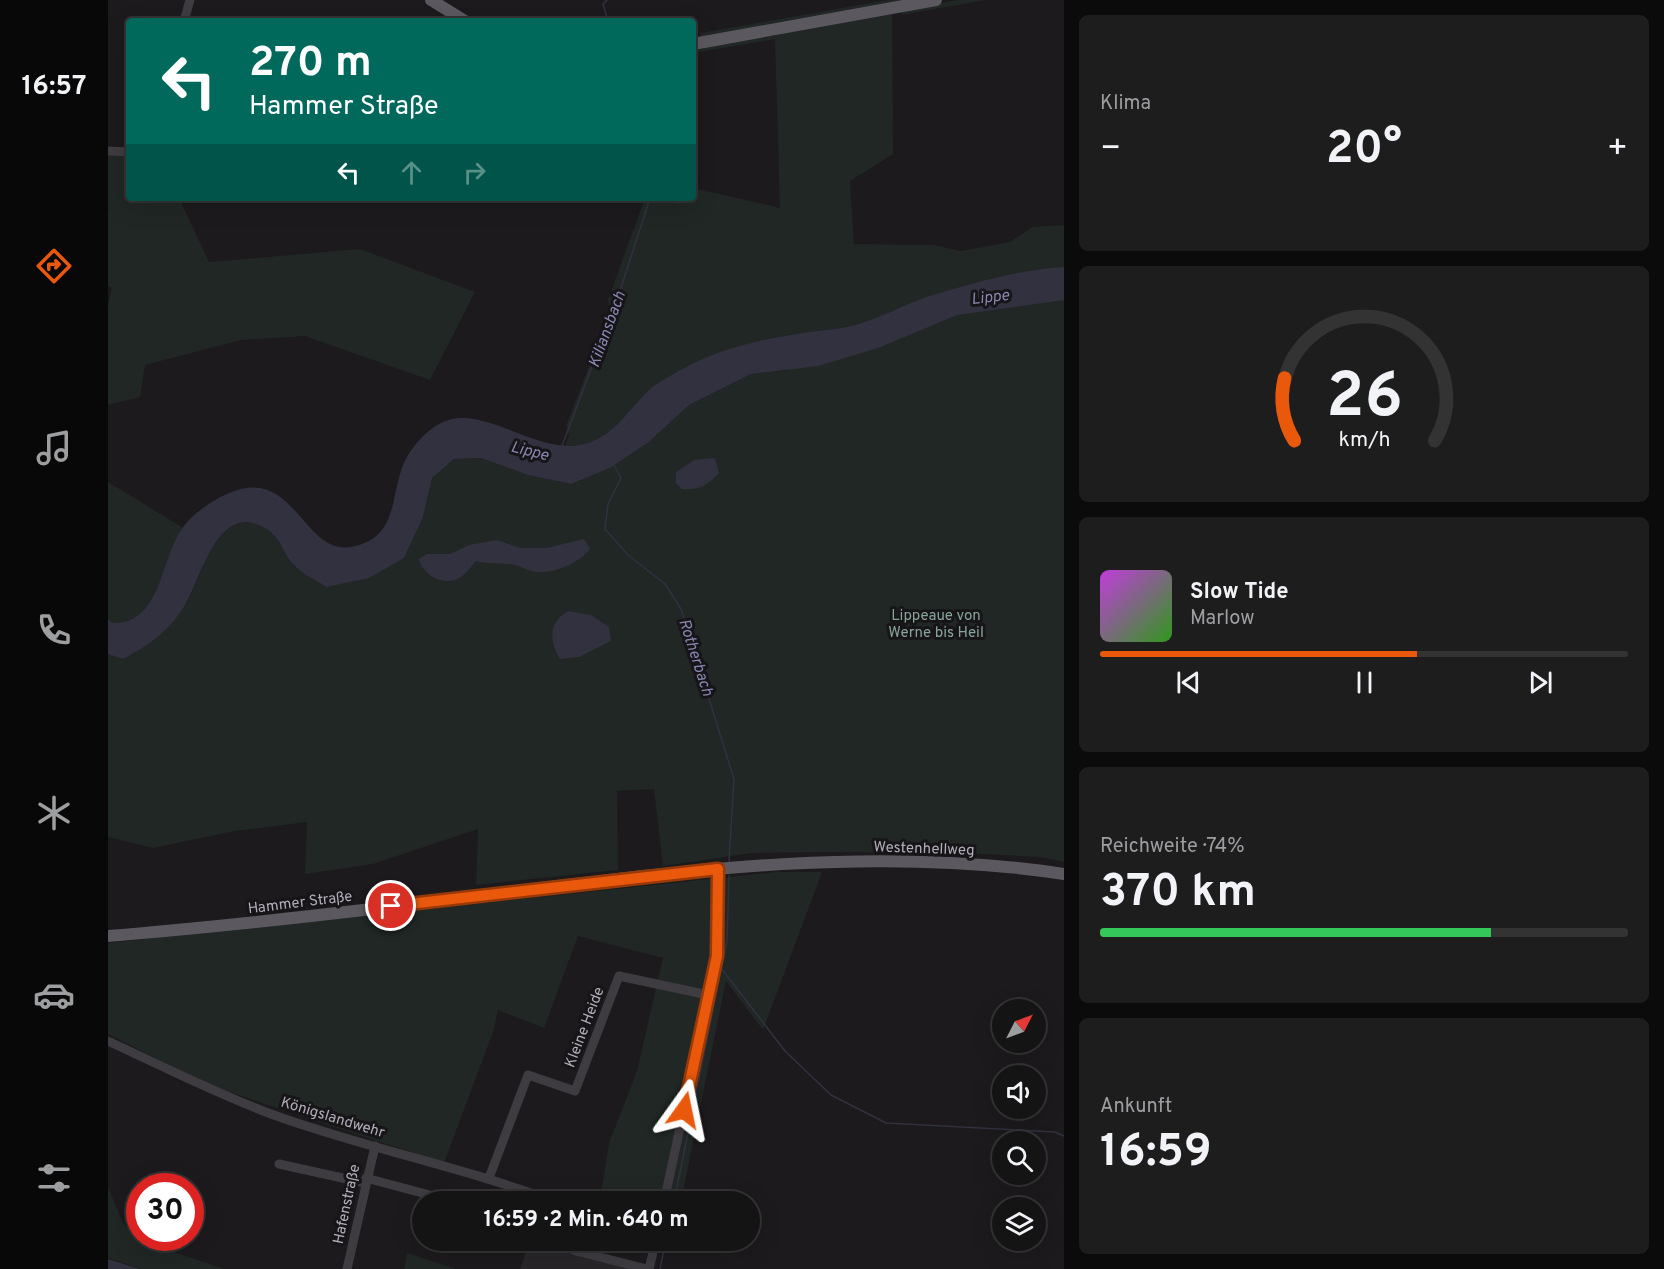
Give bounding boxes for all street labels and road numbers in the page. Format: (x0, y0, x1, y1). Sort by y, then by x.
street label: Westenhellweg (873, 838, 975, 861)
street label: Hammer Straße (247, 888, 354, 919)
street label: Kleine Heide (561, 985, 609, 1071)
street label: Königslandwehr (278, 1094, 387, 1143)
street label: Hafenstraße (330, 1163, 365, 1246)

